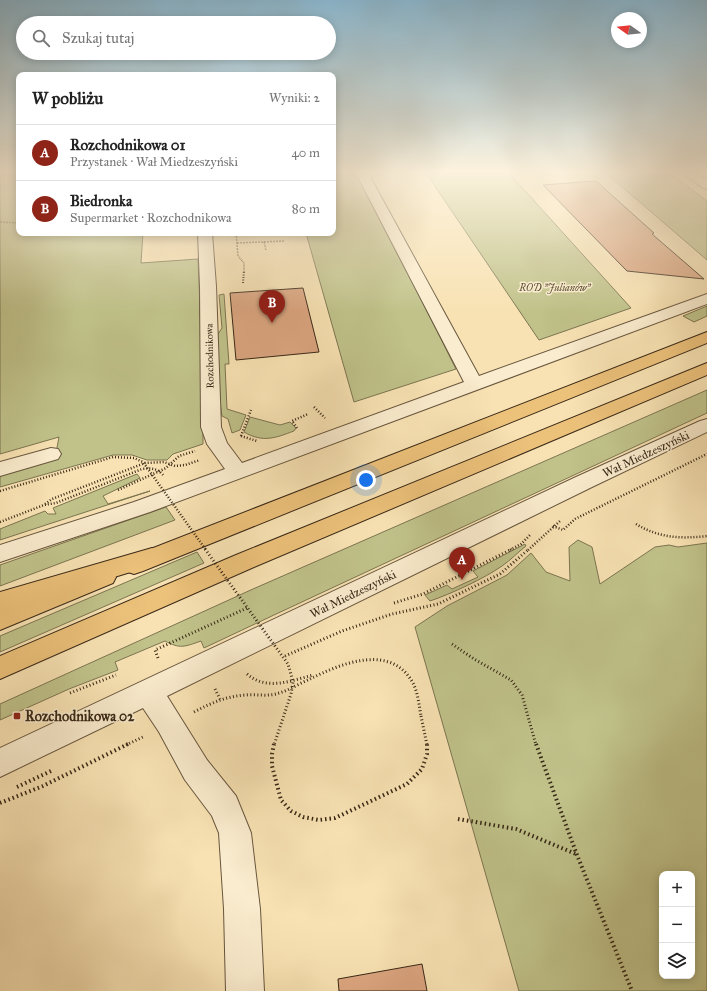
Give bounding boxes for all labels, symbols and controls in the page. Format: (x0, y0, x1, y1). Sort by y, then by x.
north arrow (611, 12, 647, 48)
search box (16, 16, 336, 60)
icon: search (30, 27, 52, 49)
text: Szukaj tutaj (62, 29, 134, 47)
text: W pobliżu (32, 88, 103, 109)
text: Wyniki: 2 (269, 90, 320, 106)
text: Rozchodnikowa 01 (70, 136, 185, 154)
text: A (41, 145, 49, 161)
text: 40 m (291, 145, 320, 161)
text: Przystanek · Wał Miedzeszyński (70, 154, 238, 170)
text: Biedronka (70, 192, 132, 210)
text: B (41, 201, 49, 217)
text: 80 m (292, 201, 320, 217)
text: Supermarket · Rozchodnikowa (70, 210, 231, 226)
park label: ROD "Julianów" (518, 282, 592, 294)
pin: B (259, 290, 285, 323)
street label: Rozchodnikowa (203, 323, 217, 389)
street label: Wał Miedzeszyński (600, 427, 692, 480)
your location (356, 470, 376, 490)
pin: A (449, 547, 475, 580)
street label: Wał Miedzeszyński (308, 567, 399, 621)
place label: Rozchodnikowa 02 (25, 708, 135, 725)
marker: Rozchodnikowa 02 (12, 711, 22, 721)
map controls (659, 871, 695, 979)
button: + (659, 871, 695, 907)
button: − (659, 907, 695, 943)
button: layers (659, 943, 695, 979)

